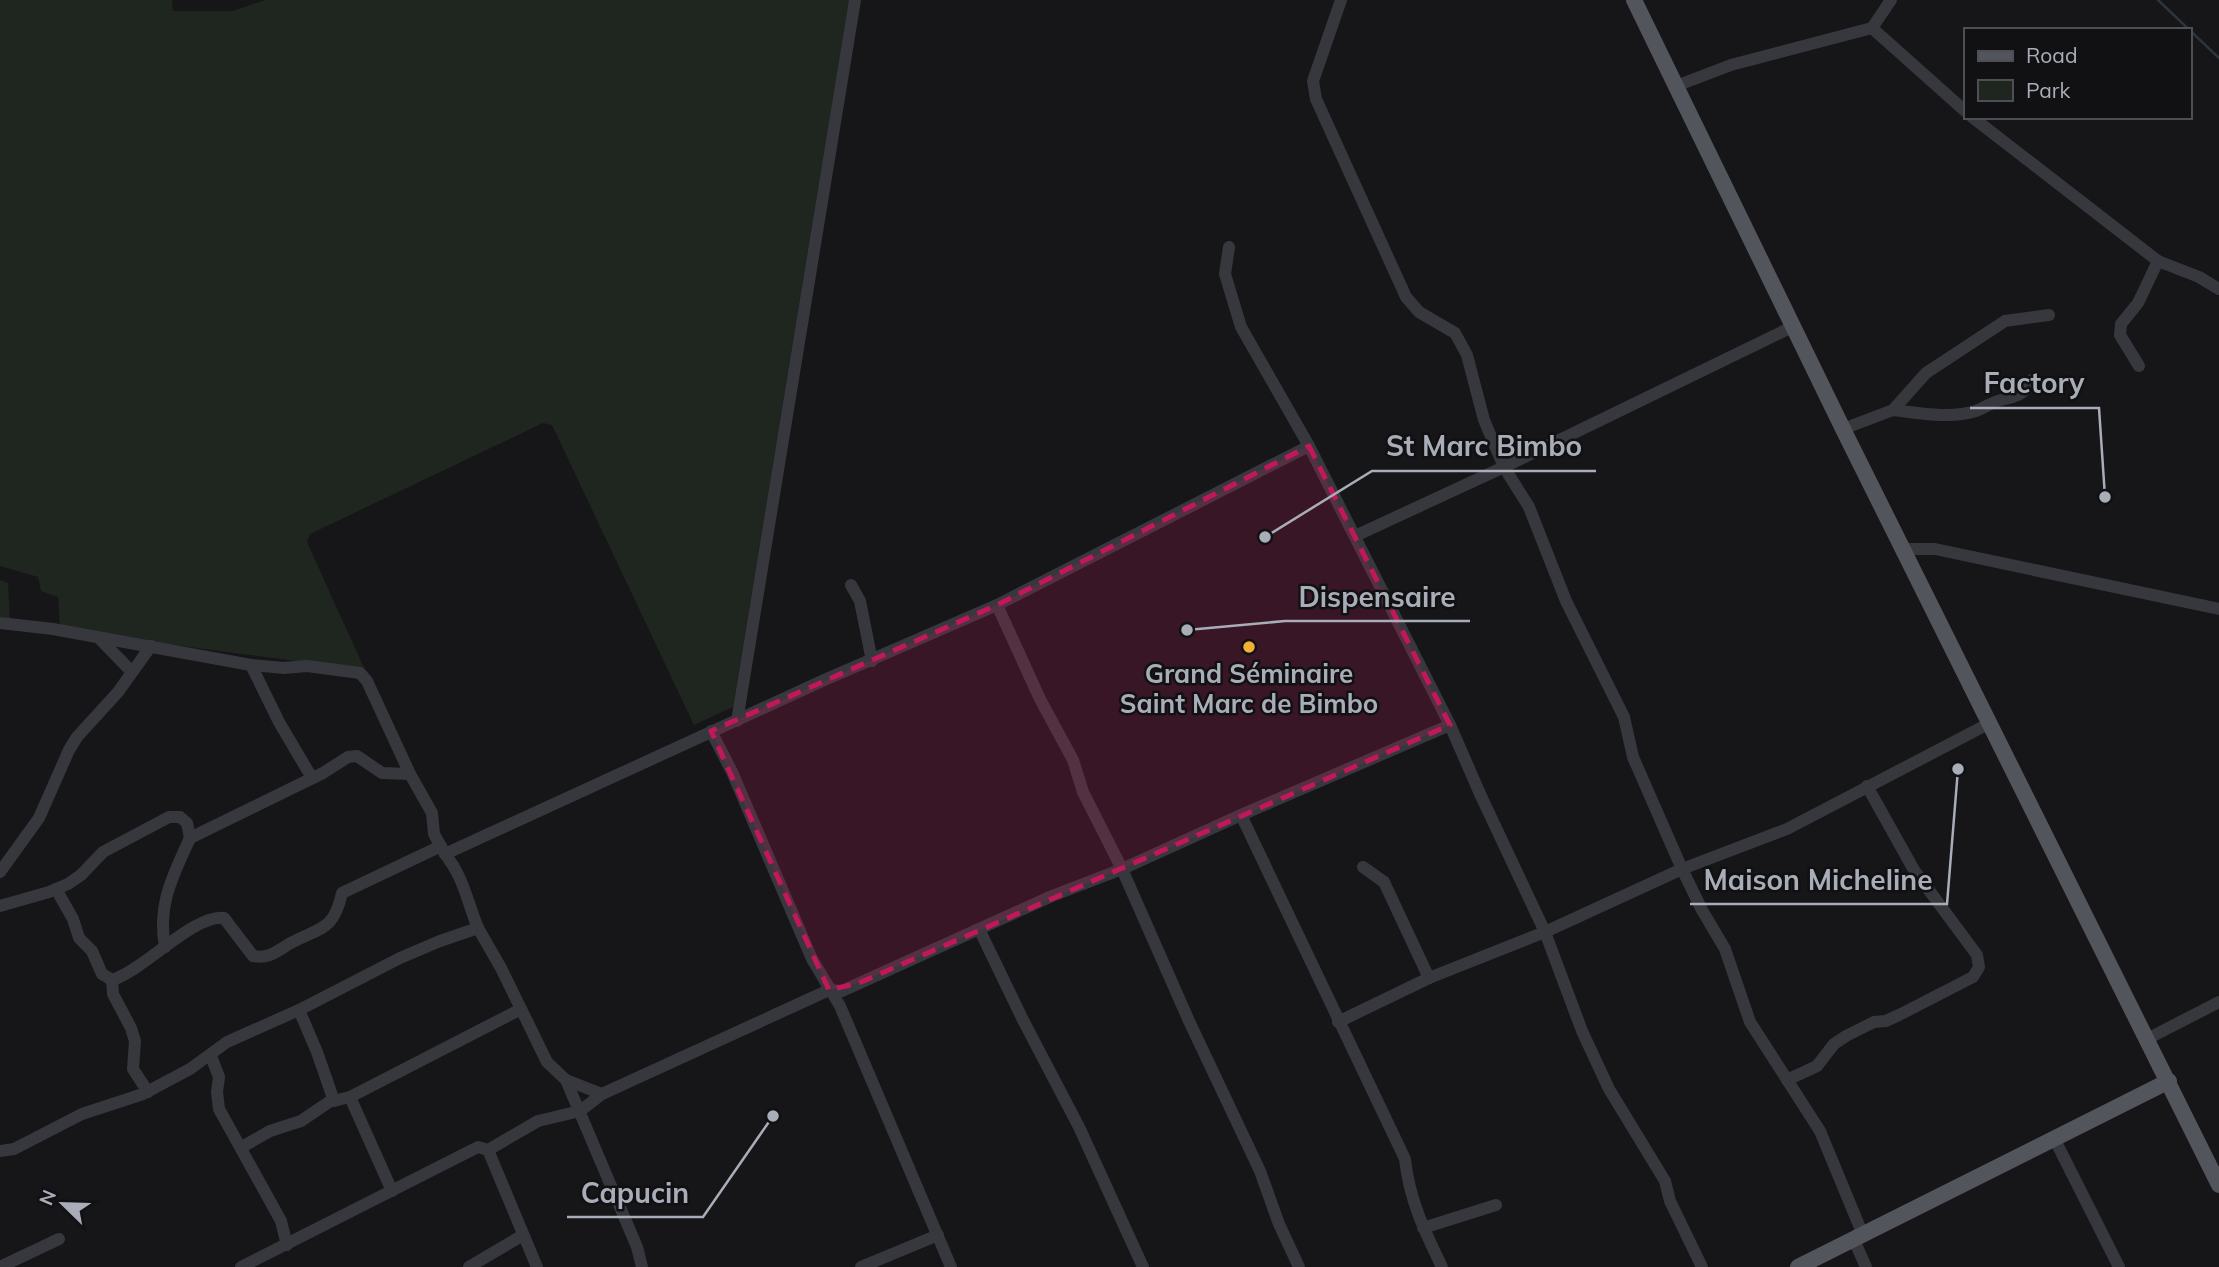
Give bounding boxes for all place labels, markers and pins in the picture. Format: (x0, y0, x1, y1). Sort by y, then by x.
callout: Factory (1970, 359, 2099, 408)
callout: St Marc Bimbo (1372, 422, 1596, 471)
callout: Dispensaire (1285, 572, 1470, 621)
marker: Grand Séminaire Saint Marc de Bimbo (1241, 639, 1257, 655)
place label: Grand Séminaire Saint Marc de Bimbo (1120, 657, 1378, 720)
callout: Maison Micheline (1690, 855, 1947, 904)
callout: Capucin (567, 1168, 703, 1217)

